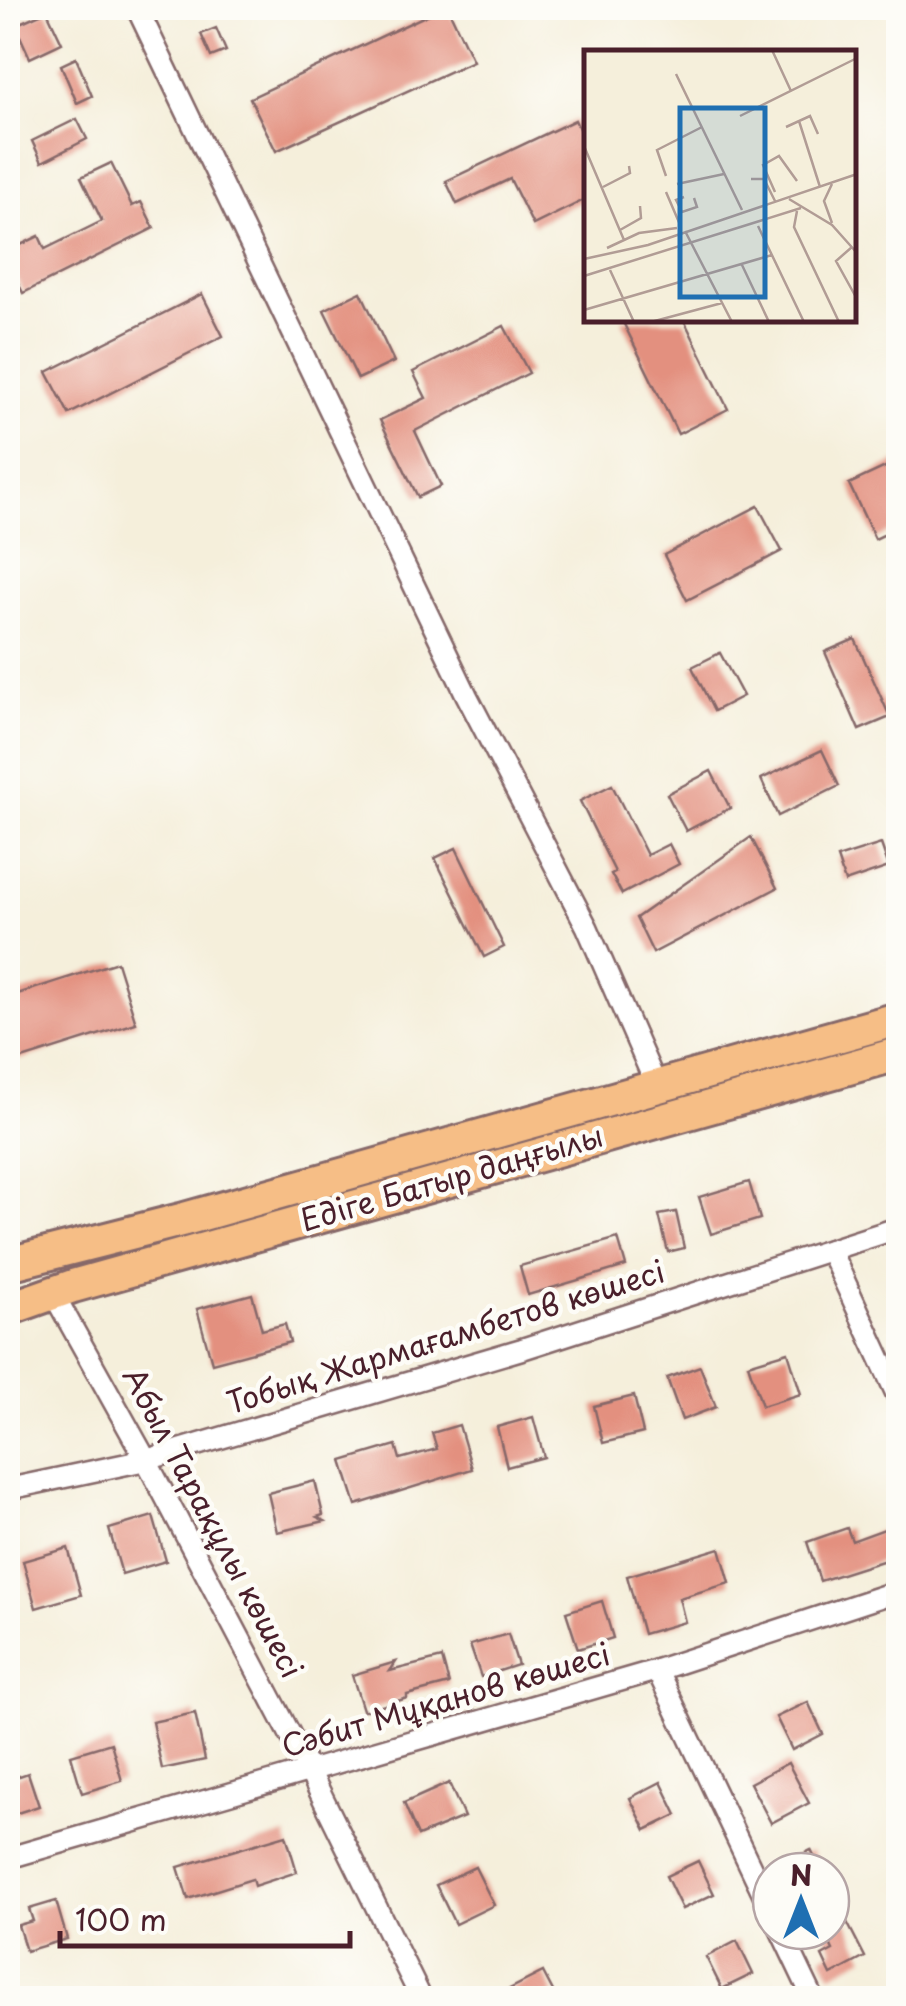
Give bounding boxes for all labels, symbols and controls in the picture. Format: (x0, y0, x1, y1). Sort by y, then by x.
inset map (584, 50, 856, 322)
street label: Едіге Батыр даңғылы (295, 1112, 608, 1241)
street label: Тобық Жармағамбетов көшесі (221, 1247, 670, 1424)
street label: Абыл Тарақұлы көшесі (113, 1358, 315, 1685)
street label: Сәбит Мұқанов көшесі (276, 1630, 615, 1767)
north arrow (751, 1851, 851, 1951)
text: N (790, 1853, 812, 1896)
scale bar (60, 1886, 350, 1948)
text: 100 m (75, 1896, 167, 1941)

